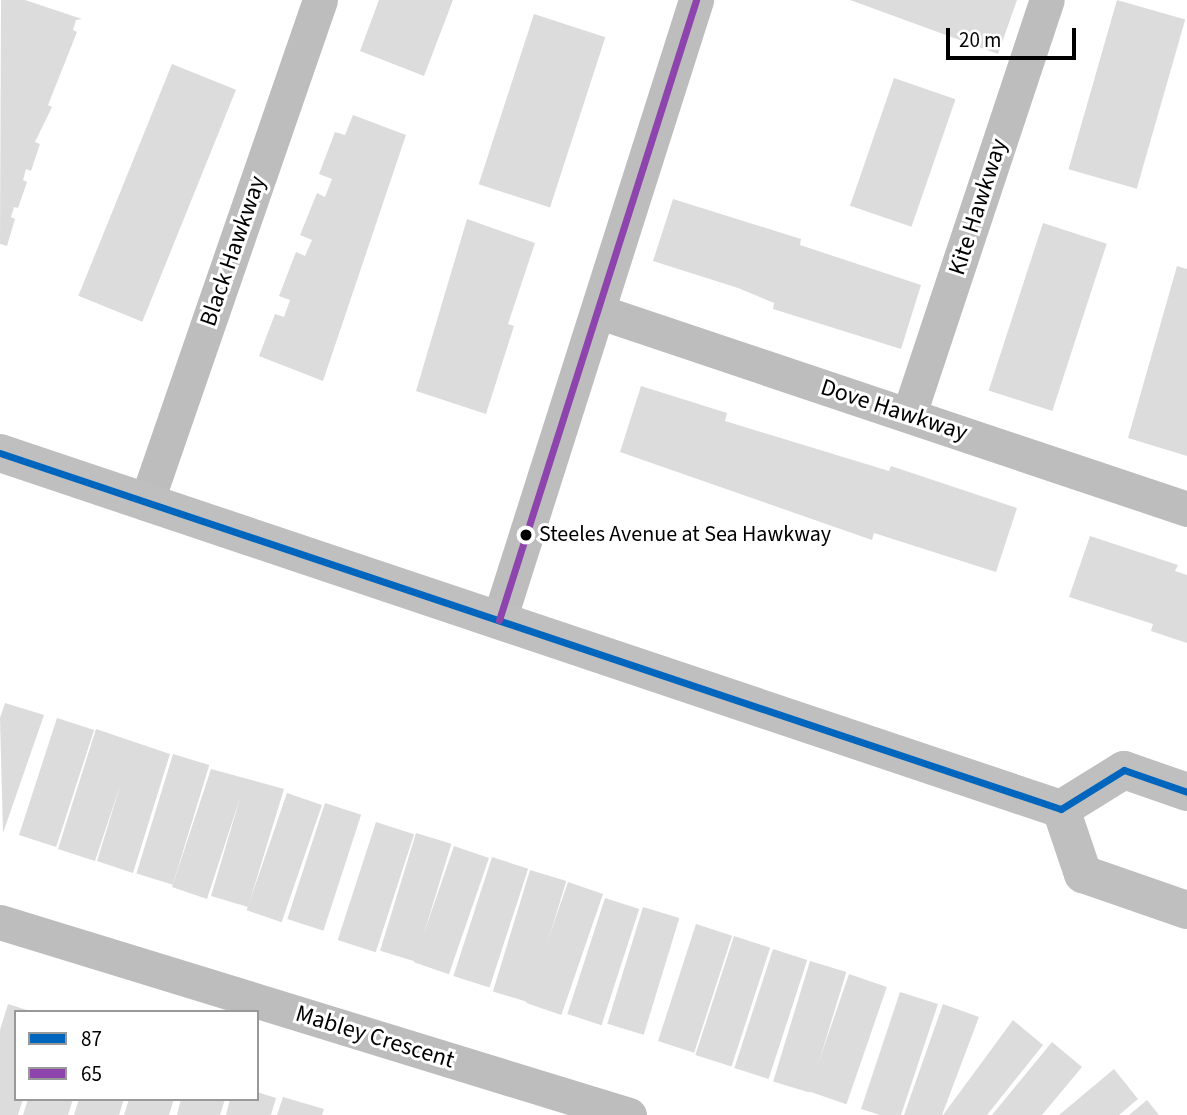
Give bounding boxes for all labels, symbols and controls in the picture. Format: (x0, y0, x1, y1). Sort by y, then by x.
scale bar (949, 14, 1078, 58)
text: 20 m (959, 25, 1001, 55)
street label: Kite Hawkway (942, 135, 1014, 279)
street label: Black Hawkway (194, 172, 272, 330)
street label: Dove Hawkway (817, 373, 971, 447)
place label: Steeles Avenue at Sea Hawkway (539, 522, 831, 548)
marker: Steeles Avenue at Sea Hawkway (519, 528, 533, 542)
street label: Mabley Crescent (292, 999, 458, 1075)
legend (14, 1010, 259, 1101)
text: 87 (81, 1024, 102, 1054)
text: 65 (81, 1059, 102, 1089)

